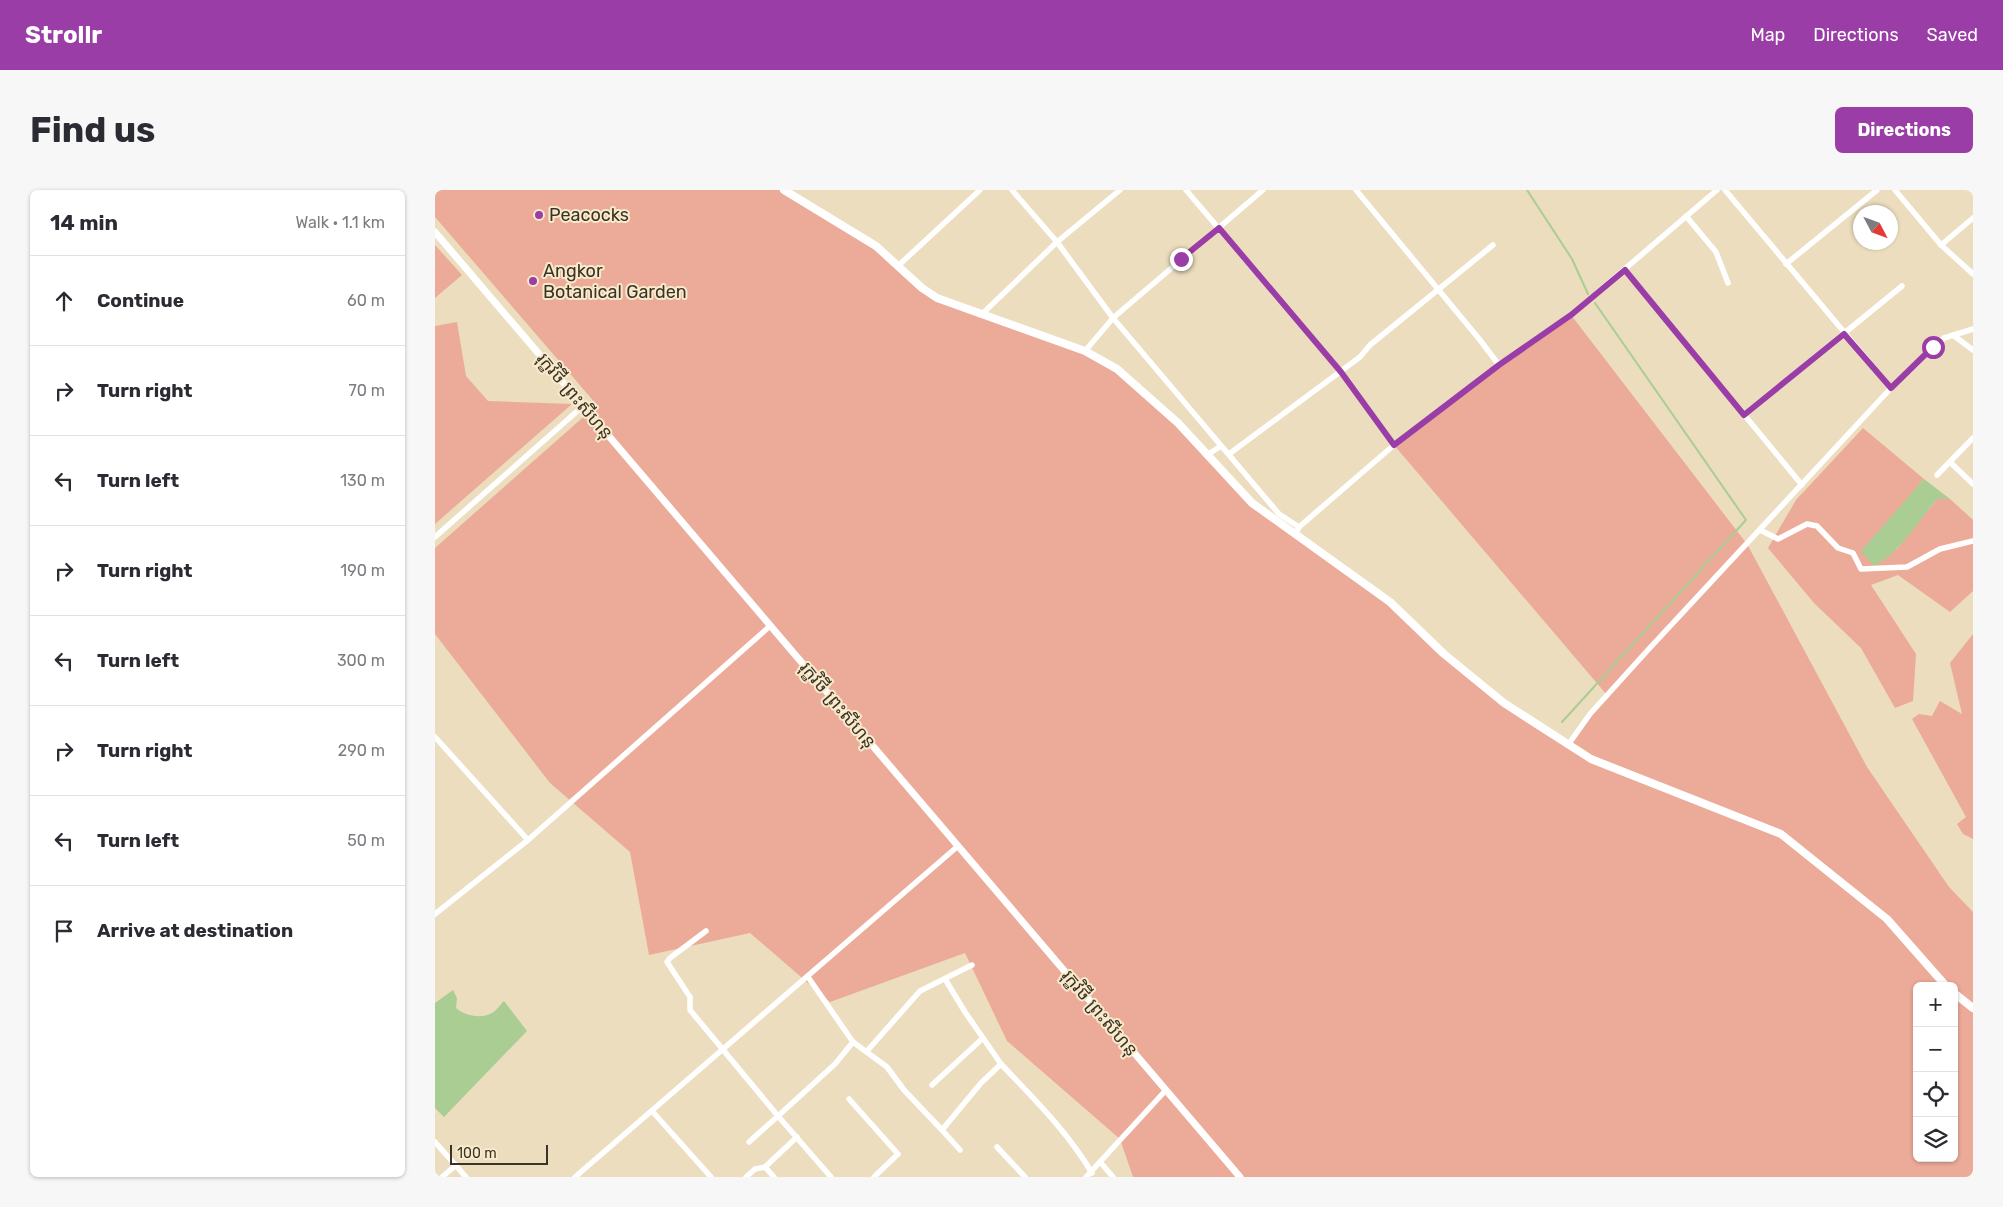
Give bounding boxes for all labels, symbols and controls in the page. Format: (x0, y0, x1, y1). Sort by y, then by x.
text: Strollr (25, 21, 102, 49)
text: Map (1750, 24, 1785, 46)
text: Directions (1813, 24, 1899, 46)
text: Saved (1927, 24, 1978, 46)
button: Directions (1835, 107, 1973, 153)
text: Find us (30, 109, 155, 151)
place label: Peacocks (549, 204, 629, 226)
north arrow (1853, 205, 1898, 250)
marker: Peacocks (533, 209, 545, 221)
text: 14 min (50, 210, 118, 235)
text: Walk · 1.1 km (296, 213, 385, 232)
route end (1170, 248, 1193, 271)
place label: Angkor Botanical Garden (543, 260, 687, 303)
marker: Angkor Botanical Garden (527, 275, 539, 287)
icon: ahead (50, 287, 78, 315)
text: Continue (97, 289, 184, 312)
text: 60 m (347, 291, 385, 310)
route start (1922, 336, 1945, 359)
street label: រុក្ខវិថី ព្រះសីហនុ (531, 348, 618, 445)
icon: right (50, 377, 78, 405)
text: Turn right (97, 379, 192, 402)
text: 70 m (348, 381, 385, 400)
icon: left (50, 467, 78, 495)
text: Turn left (97, 469, 179, 492)
text: 130 m (340, 471, 385, 490)
icon: right (50, 557, 78, 585)
text: Turn right (97, 559, 192, 582)
text: 190 m (340, 561, 385, 580)
icon: left (50, 647, 78, 675)
text: Turn left (97, 649, 179, 672)
text: 300 m (337, 651, 385, 670)
street label: រុក្ខវិថី ព្រះសីហនុ (794, 657, 881, 754)
icon: right (50, 737, 78, 765)
text: Turn right (97, 739, 192, 762)
text: 290 m (338, 741, 385, 760)
icon: left (50, 827, 78, 855)
text: Turn left (97, 829, 179, 852)
text: 50 m (347, 831, 385, 850)
icon: arrive (50, 917, 78, 945)
text: Arrive at destination (97, 919, 293, 942)
street label: រុក្ខវិថី ព្រះសីហនុ (1056, 965, 1143, 1062)
map controls (1913, 982, 1958, 1162)
button: + (1913, 982, 1958, 1027)
button: − (1913, 1027, 1958, 1072)
button: locate (1913, 1072, 1958, 1117)
button: layers (1913, 1117, 1958, 1162)
scale bar (450, 1142, 547, 1165)
text: 100 m (457, 1145, 497, 1162)

